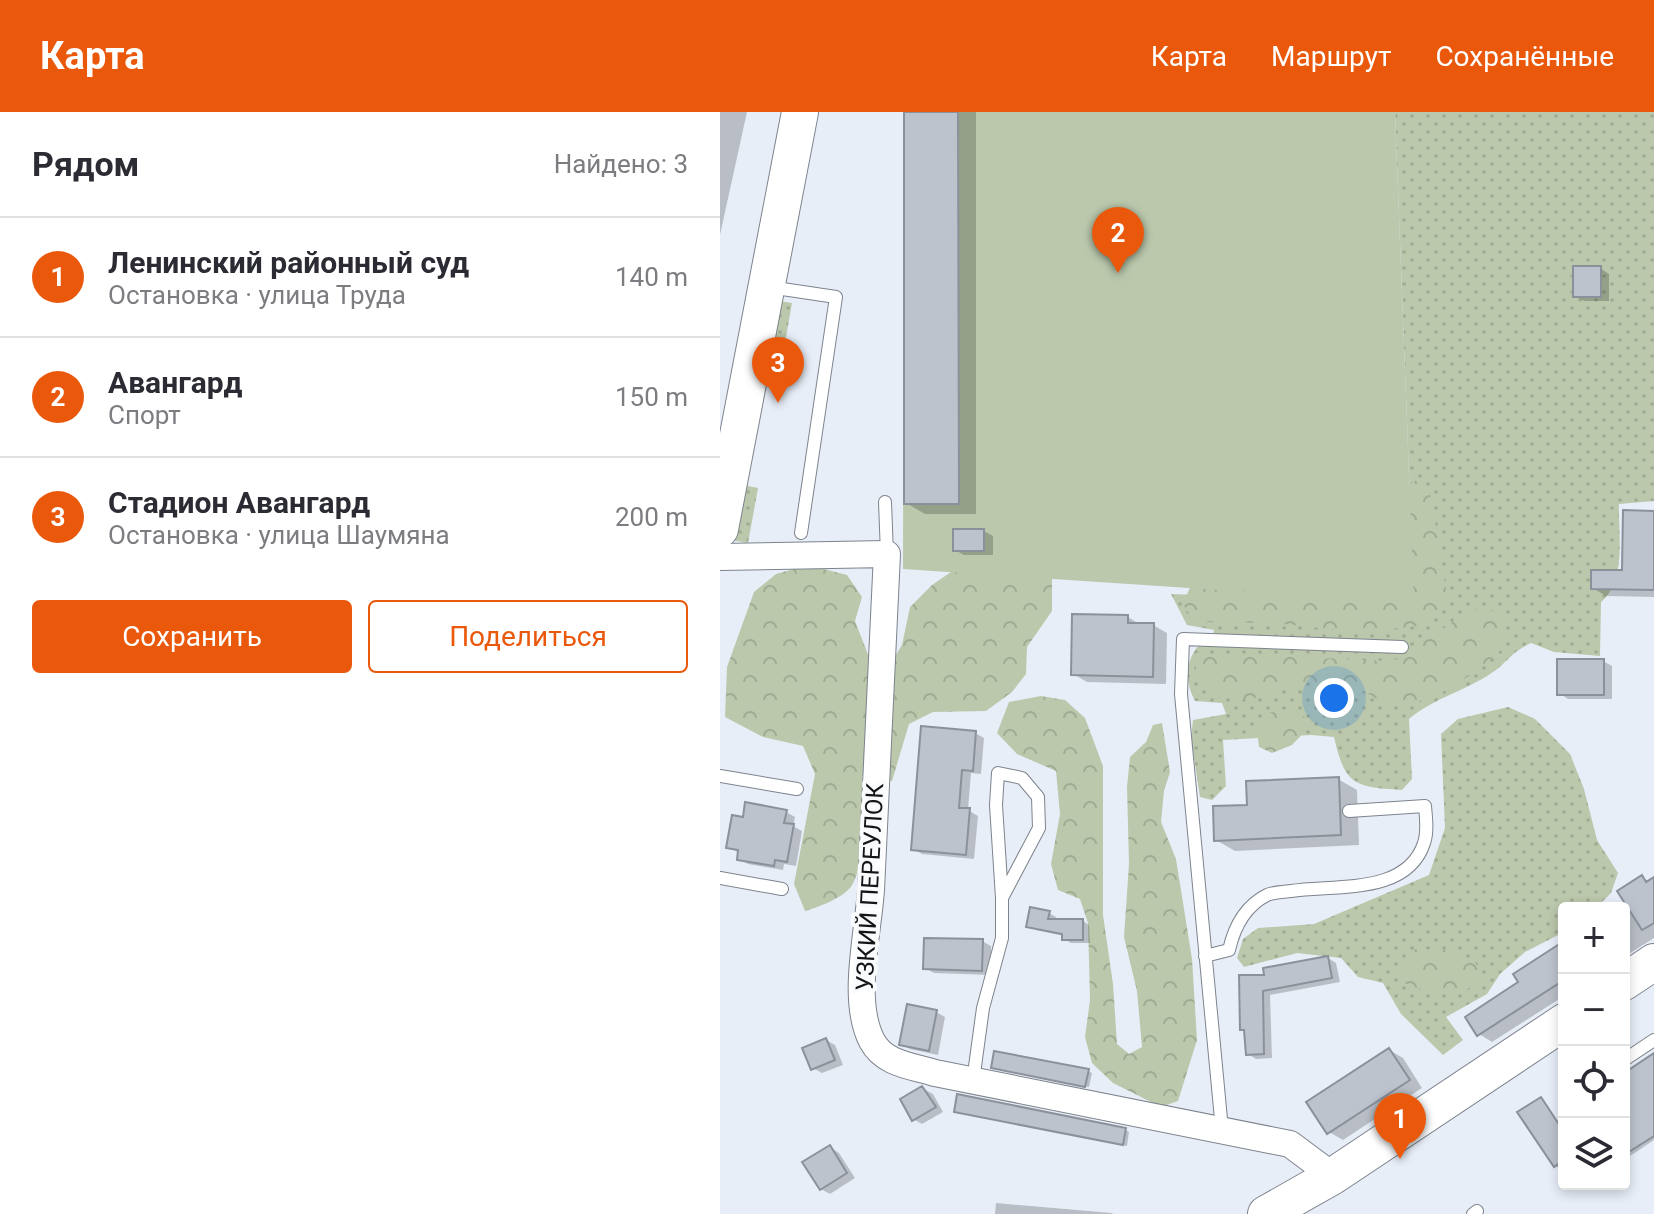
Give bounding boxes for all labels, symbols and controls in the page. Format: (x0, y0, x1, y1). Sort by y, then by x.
text: Карта (40, 34, 145, 78)
text: Карта (1151, 40, 1227, 73)
text: Маршрут (1271, 40, 1391, 73)
text: Сохранённые (1435, 40, 1614, 73)
text: Рядом (32, 144, 139, 184)
text: Найдено: 3 (554, 149, 688, 179)
pin: 2 (1092, 207, 1144, 273)
text: Ленинский районный суд (108, 245, 469, 280)
text: 1 (51, 262, 65, 292)
text: 140 m (615, 262, 688, 292)
text: Остановка · улица Труда (108, 280, 406, 310)
pin: 3 (752, 337, 804, 403)
text: Авангард (108, 365, 242, 400)
text: 2 (51, 382, 65, 412)
text: 150 m (615, 382, 688, 412)
text: Спорт (108, 400, 181, 430)
text: Стадион Авангард (108, 485, 370, 520)
text: 3 (51, 502, 65, 532)
text: 200 m (615, 502, 688, 532)
text: Остановка · улица Шаумяна (108, 520, 450, 550)
button: Сохранить (32, 600, 352, 673)
button: Поделиться (368, 600, 688, 673)
your location (1314, 678, 1354, 718)
street label: УЗКИЙ ПЕРЕУЛОК (851, 782, 889, 992)
map controls (1558, 902, 1630, 1190)
button: + (1558, 902, 1630, 974)
button: − (1558, 974, 1630, 1046)
button: locate (1558, 1046, 1630, 1118)
pin: 1 (1374, 1093, 1426, 1159)
button: layers (1558, 1118, 1630, 1190)

